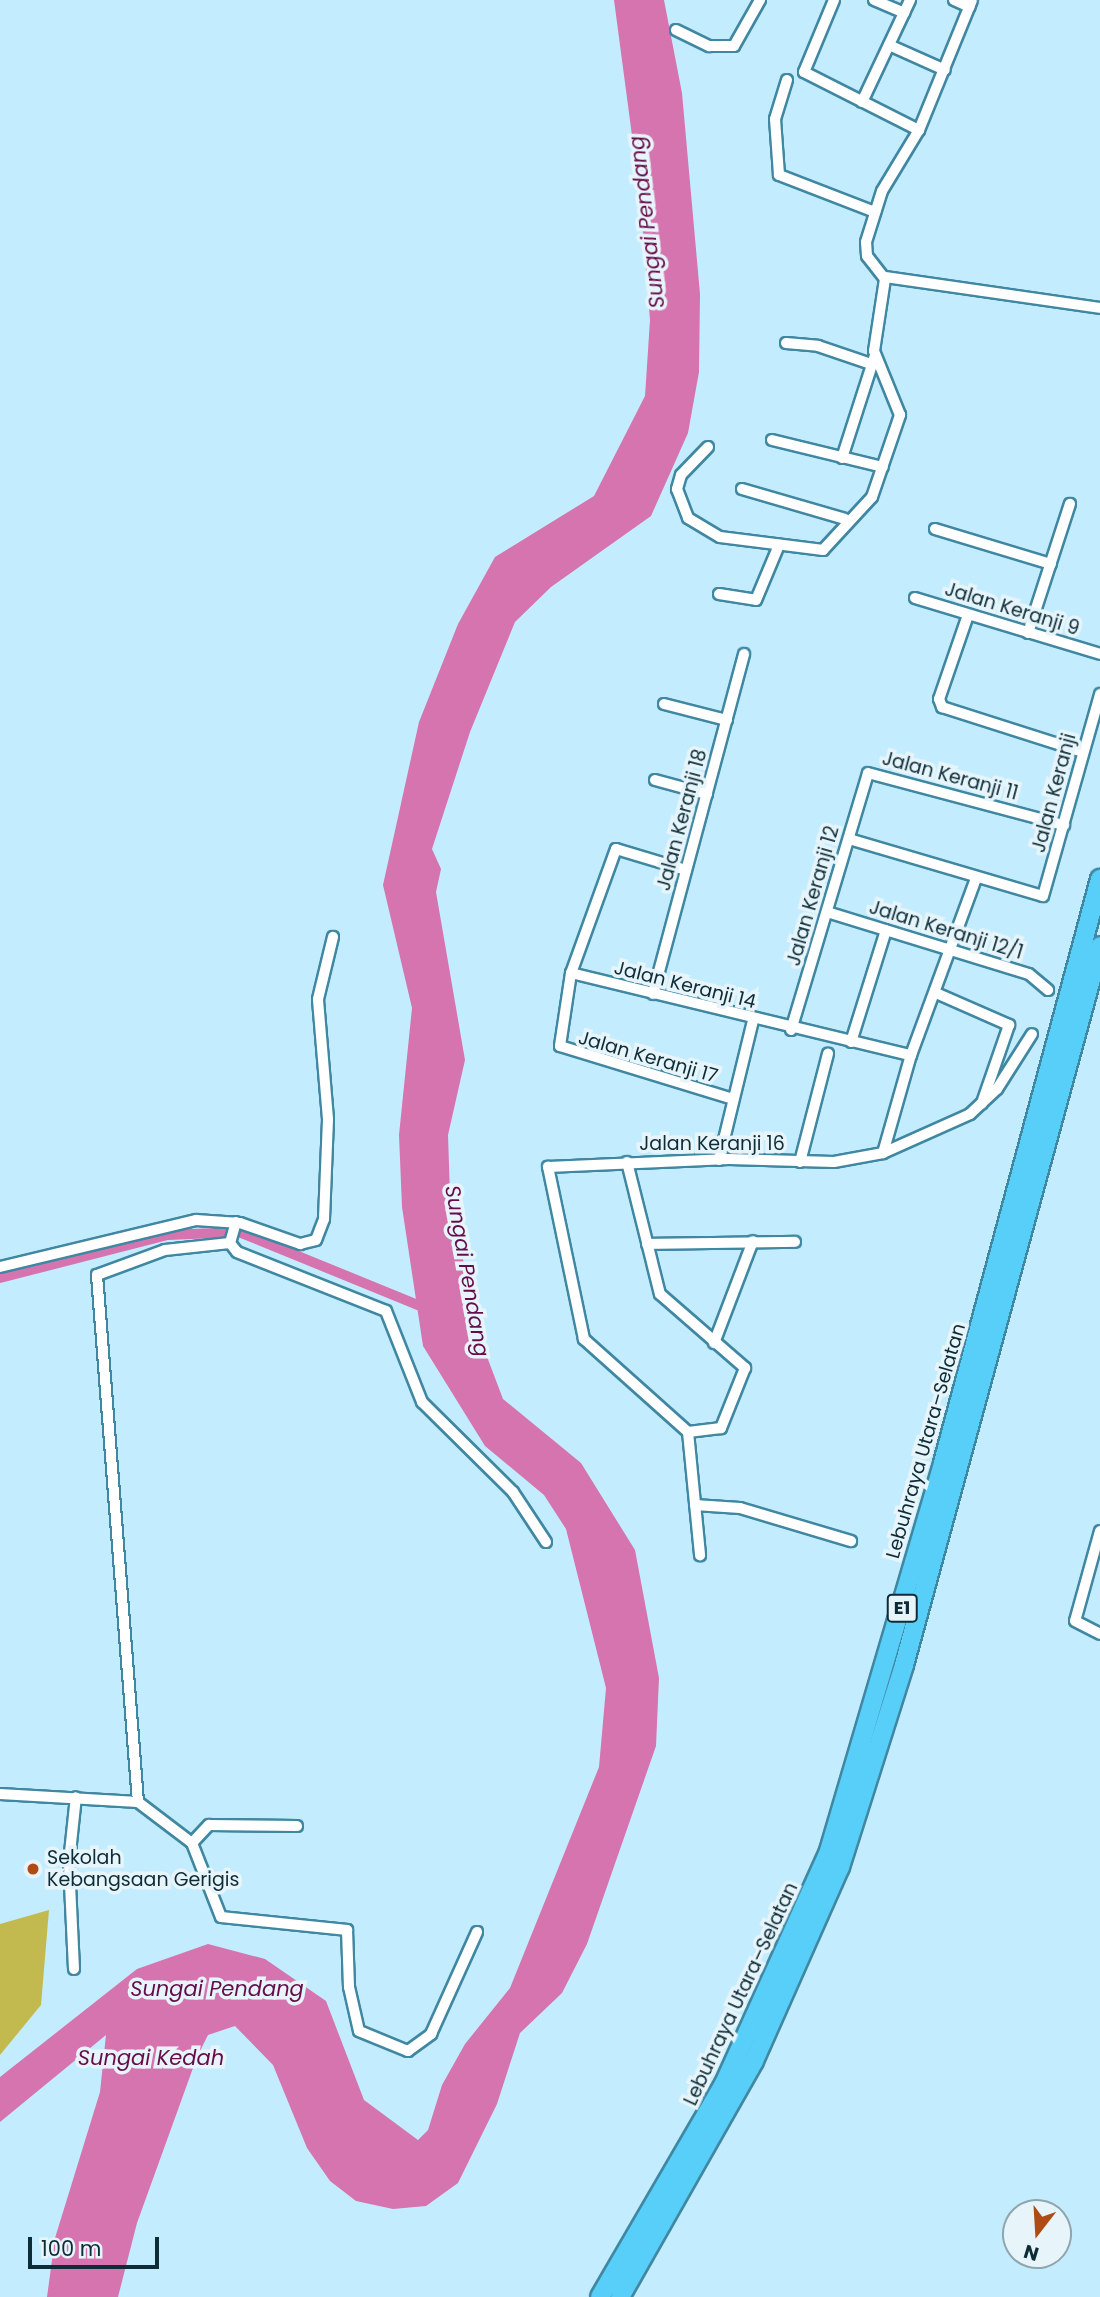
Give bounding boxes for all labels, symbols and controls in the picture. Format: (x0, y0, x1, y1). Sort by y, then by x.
water label: Sungai Pendang (624, 134, 670, 310)
street label: Jalan Keranji 9 (942, 578, 1082, 640)
street label: Jalan Keranji (1027, 731, 1081, 855)
street label: Jalan Keranji 18 (652, 747, 712, 893)
street label: Jalan Keranji 11 (880, 747, 1020, 805)
street label: Jalan Keranji 12 (782, 823, 844, 969)
street label: Jalan Keranji 12/1 (866, 896, 1026, 964)
street label: Jalan Keranji 14 (612, 956, 758, 1014)
street label: Jalan Keranji 17 (576, 1026, 720, 1088)
street label: Jalan Keranji 16 (639, 1133, 785, 1155)
water label: Sungai Pendang (440, 1183, 494, 1359)
street label: Lebuhraya Utara–Selatan (881, 1321, 971, 1561)
road number: E1 (886, 1594, 918, 1623)
place label: Sekolah Kebangsaan Gerigis (47, 1847, 239, 1891)
marker: Sekolah Kebangsaan Gerigis (25, 1861, 41, 1877)
street label: Lebuhraya Utara–Selatan (679, 1879, 803, 2109)
water label: Sungai Pendang (130, 1976, 304, 2002)
water label: Sungai Kedah (78, 2045, 224, 2071)
north arrow (1002, 2199, 1072, 2269)
scale bar (32, 2224, 163, 2268)
text: 100 m (41, 2234, 101, 2263)
text: N (1021, 2238, 1042, 2268)

